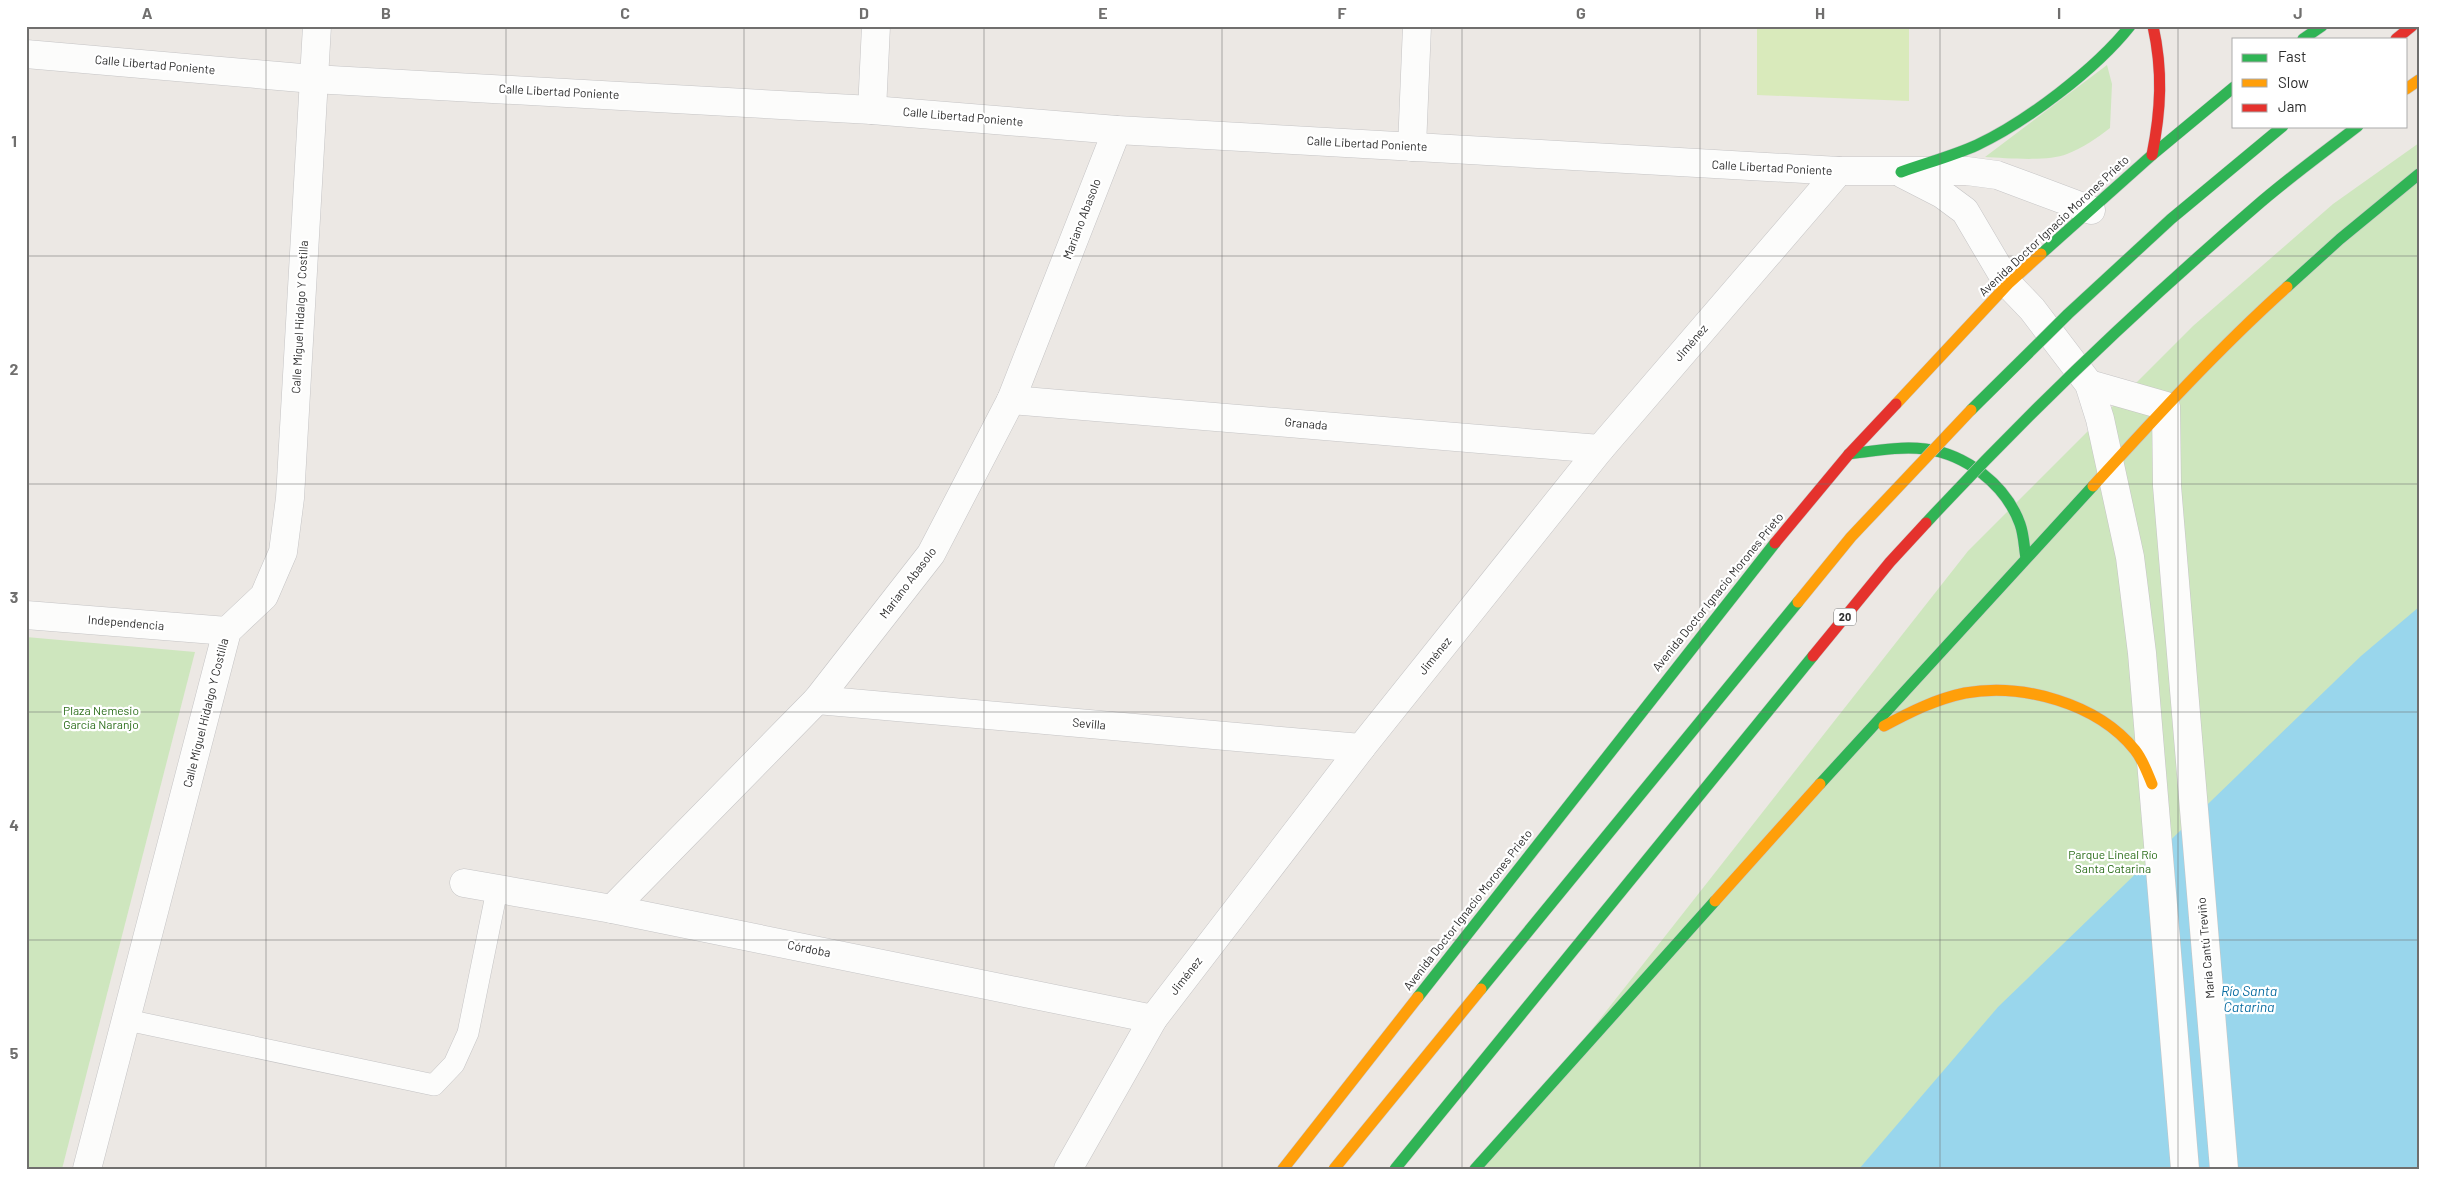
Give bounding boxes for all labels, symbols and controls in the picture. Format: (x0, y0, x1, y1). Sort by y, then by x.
text: A (142, 3, 153, 22)
text: B (381, 3, 391, 22)
text: C (620, 3, 630, 22)
text: D (859, 3, 869, 22)
text: E (1098, 3, 1108, 22)
text: F (1338, 3, 1347, 22)
text: G (1576, 3, 1586, 22)
text: H (1815, 3, 1825, 22)
text: I (2057, 3, 2061, 22)
text: J (2293, 3, 2303, 22)
legend (2232, 38, 2408, 128)
text: Fast (2278, 47, 2306, 65)
street label: Calle Libertad Poniente (94, 52, 216, 76)
text: Slow (2278, 73, 2309, 91)
street label: Calle Libertad Poniente (498, 81, 620, 101)
text: Jam (2278, 97, 2307, 115)
street label: Calle Libertad Poniente (902, 104, 1024, 128)
text: 1 (11, 131, 17, 150)
street label: Calle Libertad Poniente (1306, 133, 1428, 153)
street label: Avenida Doctor Ignacio Morones Prieto (1975, 152, 2131, 299)
street label: Calle Libertad Poniente (1711, 157, 1833, 177)
street label: Mariano Abasolo (1059, 176, 1103, 261)
street label: Calle Miguel Hidalgo Y Costilla (288, 240, 310, 394)
street label: Jiménez (1670, 321, 1710, 364)
text: 2 (10, 359, 19, 378)
street label: Granada (1284, 414, 1328, 432)
street label: Avenida Doctor Ignacio Morones Prieto (1649, 509, 1786, 673)
street label: Mariano Abasolo (876, 544, 938, 621)
text: 3 (10, 587, 18, 606)
road number: 20 (1834, 608, 1856, 626)
street label: Independencia (87, 612, 165, 632)
street label: Jiménez (1415, 634, 1454, 677)
street label: Calle Miguel Hidalgo Y Costilla (180, 637, 230, 789)
park label: Plaza Nemesio García Naranjo (63, 703, 139, 731)
street label: Sevilla (1072, 715, 1106, 731)
text: 4 (9, 815, 19, 834)
street label: Avenida Doctor Ignacio Morones Prieto (1400, 826, 1534, 992)
park label: Parque Lineal Río Santa Catarina (2068, 847, 2158, 875)
street label: María Cantú Treviño (2194, 897, 2216, 999)
street label: Córdoba (786, 937, 832, 959)
street label: Jiménez (1166, 954, 1204, 997)
water label: Río Santa Catarina (2221, 982, 2277, 1015)
text: 5 (10, 1043, 19, 1062)

